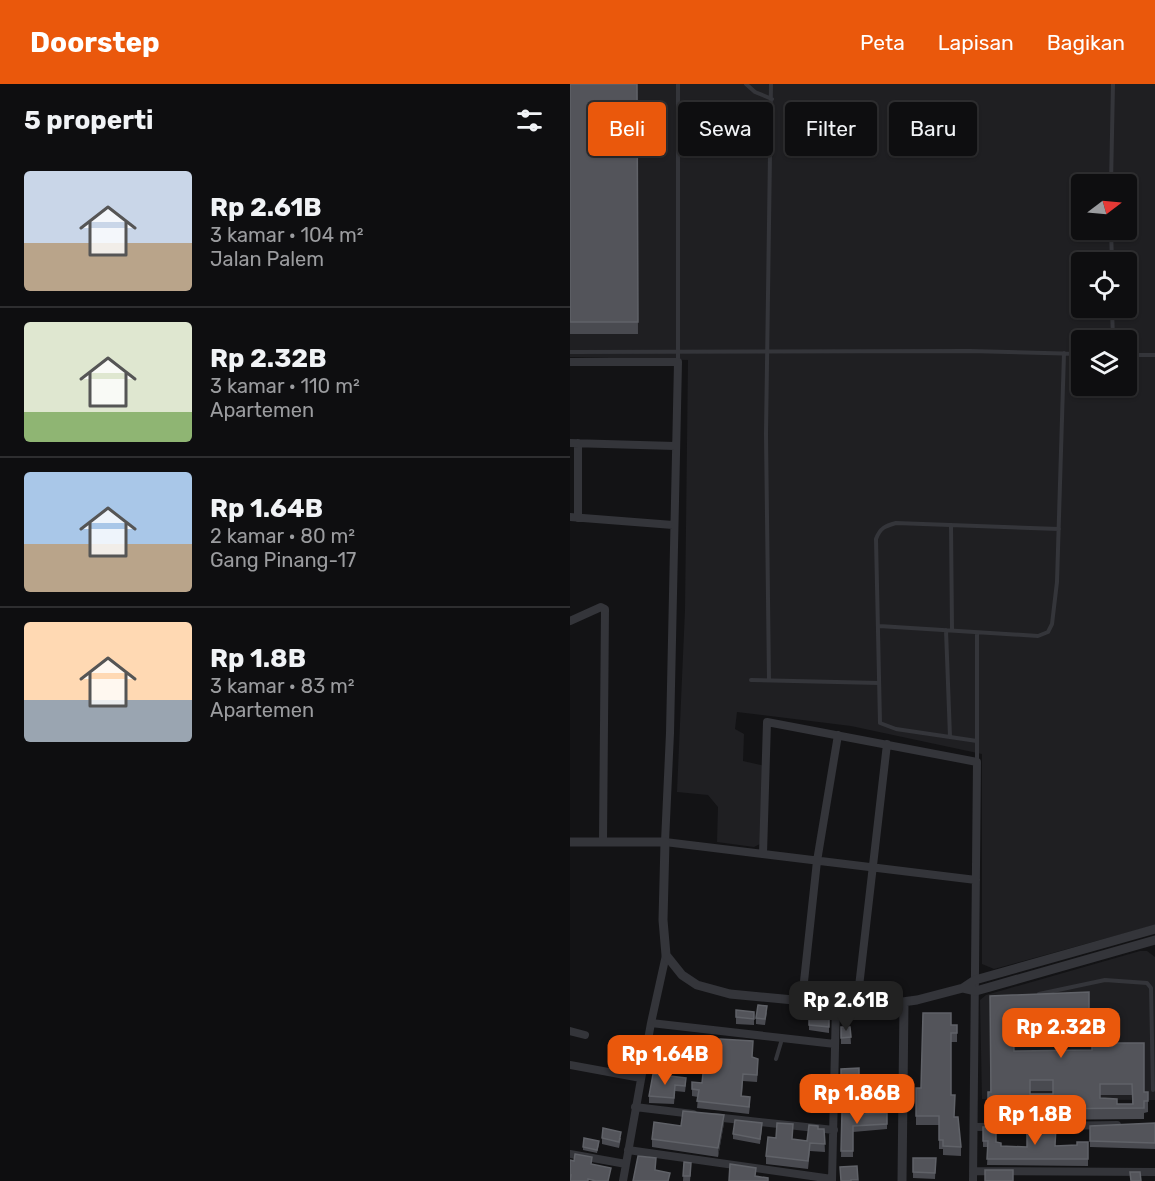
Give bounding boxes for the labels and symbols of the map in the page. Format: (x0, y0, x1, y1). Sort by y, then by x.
north arrow (1071, 174, 1137, 240)
pin: Rp 2.61B (784, 981, 908, 1032)
pin: Rp 2.32B (999, 1008, 1123, 1059)
pin: Rp 1.64B (603, 1035, 727, 1086)
pin: Rp 1.86B (795, 1074, 919, 1125)
pin: Rp 1.8B (980, 1095, 1090, 1146)

